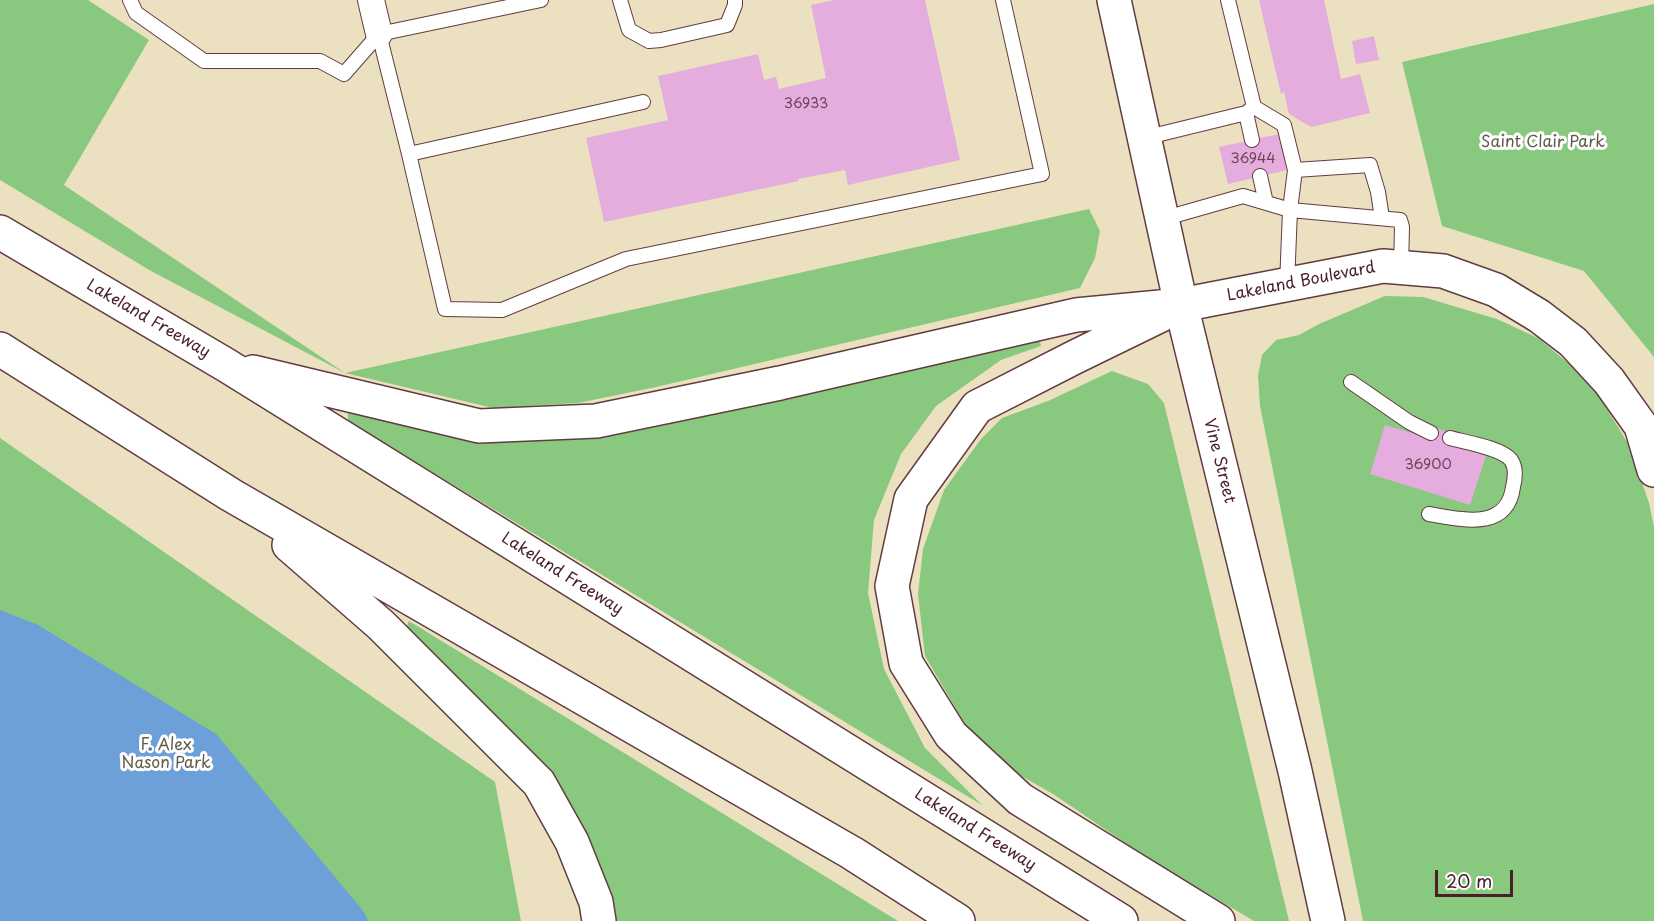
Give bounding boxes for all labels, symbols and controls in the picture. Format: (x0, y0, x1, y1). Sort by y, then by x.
house number: 36933 (784, 96, 828, 112)
park label: Saint Clair Park (1481, 133, 1605, 153)
house number: 36944 (1230, 151, 1276, 167)
street label: Lakeland Boulevard (1225, 258, 1377, 306)
street label: Lakeland Freeway (83, 276, 213, 362)
street label: Vine Street (1199, 417, 1239, 505)
house number: 36900 (1404, 457, 1452, 473)
street label: Lakeland Freeway (498, 529, 626, 619)
park label: F. Alex Nason Park (121, 736, 211, 774)
street label: Lakeland Freeway (911, 785, 1039, 875)
scale bar (1438, 858, 1516, 896)
text: 20 m (1446, 867, 1492, 894)

